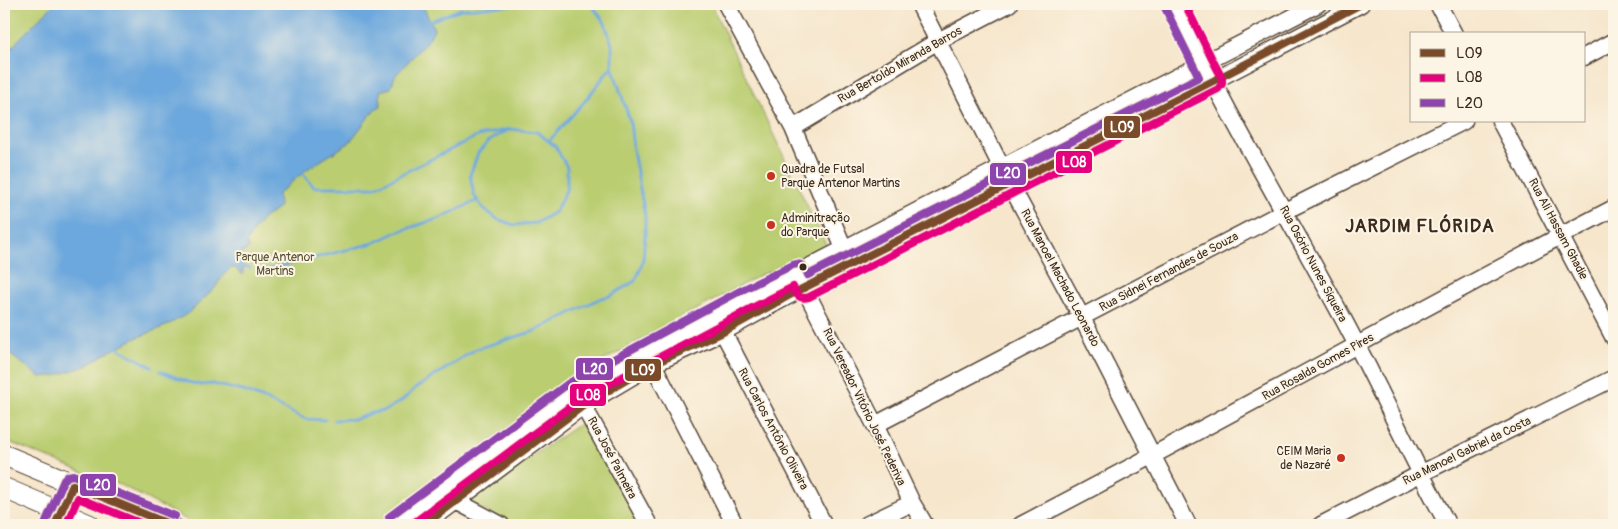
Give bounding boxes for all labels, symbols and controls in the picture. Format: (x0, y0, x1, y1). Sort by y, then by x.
street label: Rua Bertoldo Miranda Barros (835, 23, 965, 107)
legend (1410, 32, 1586, 122)
text: L09 (1456, 44, 1482, 63)
text: L08 (1456, 68, 1483, 87)
text: L20 (1456, 94, 1483, 113)
line badge: L09 (1103, 115, 1141, 139)
text: L09 (1110, 119, 1134, 136)
line badge: L08 (1055, 150, 1093, 174)
text: L08 (1062, 154, 1086, 171)
place label: Quadra de Futsal Parque Antenor Martins (781, 162, 900, 191)
line badge: L20 (989, 162, 1027, 186)
text: L20 (995, 165, 1021, 182)
marker: Quadra de Futsal Parque Antenor Martins (765, 170, 777, 182)
street label: Rua Ali Hassam Ghadie (1525, 176, 1591, 282)
street label: Rua Osório Nunes Siqueira (1276, 203, 1350, 325)
street label: Rua Manoel Machado Leonardo (1017, 207, 1103, 350)
place label: Adminitração do Parque (781, 211, 850, 240)
district label: JARDIM FLÓRIDA (1345, 214, 1495, 238)
marker: Adminitração do Parque (765, 219, 777, 231)
street label: Rua Sidnei Fernandes de Souza (1097, 229, 1241, 315)
park label: Parque Antenor Martins (236, 250, 315, 279)
unlabelled marker (798, 262, 808, 272)
street label: Rua Vereador Vitório José Pederiva (819, 326, 909, 489)
street label: Rua Rosalda Gomes Pires (1260, 330, 1377, 404)
line badge: L20 (575, 357, 614, 381)
line badge: L09 (624, 358, 662, 382)
text: L20 (582, 361, 608, 378)
text: L09 (631, 362, 655, 379)
street label: Rua Carlos Antônio Oliveira (734, 366, 812, 493)
line badge: L08 (569, 383, 607, 407)
text: L08 (576, 387, 600, 404)
street label: Rua Manoel Gabriel da Costa (1400, 413, 1534, 489)
street label: Rua José Palmeira (584, 414, 640, 502)
place label: CEIM Maria de Nazaré (1277, 444, 1331, 473)
marker: CEIM Maria de Nazaré (1335, 452, 1347, 464)
line badge: L20 (79, 473, 117, 497)
text: L20 (85, 477, 111, 494)

